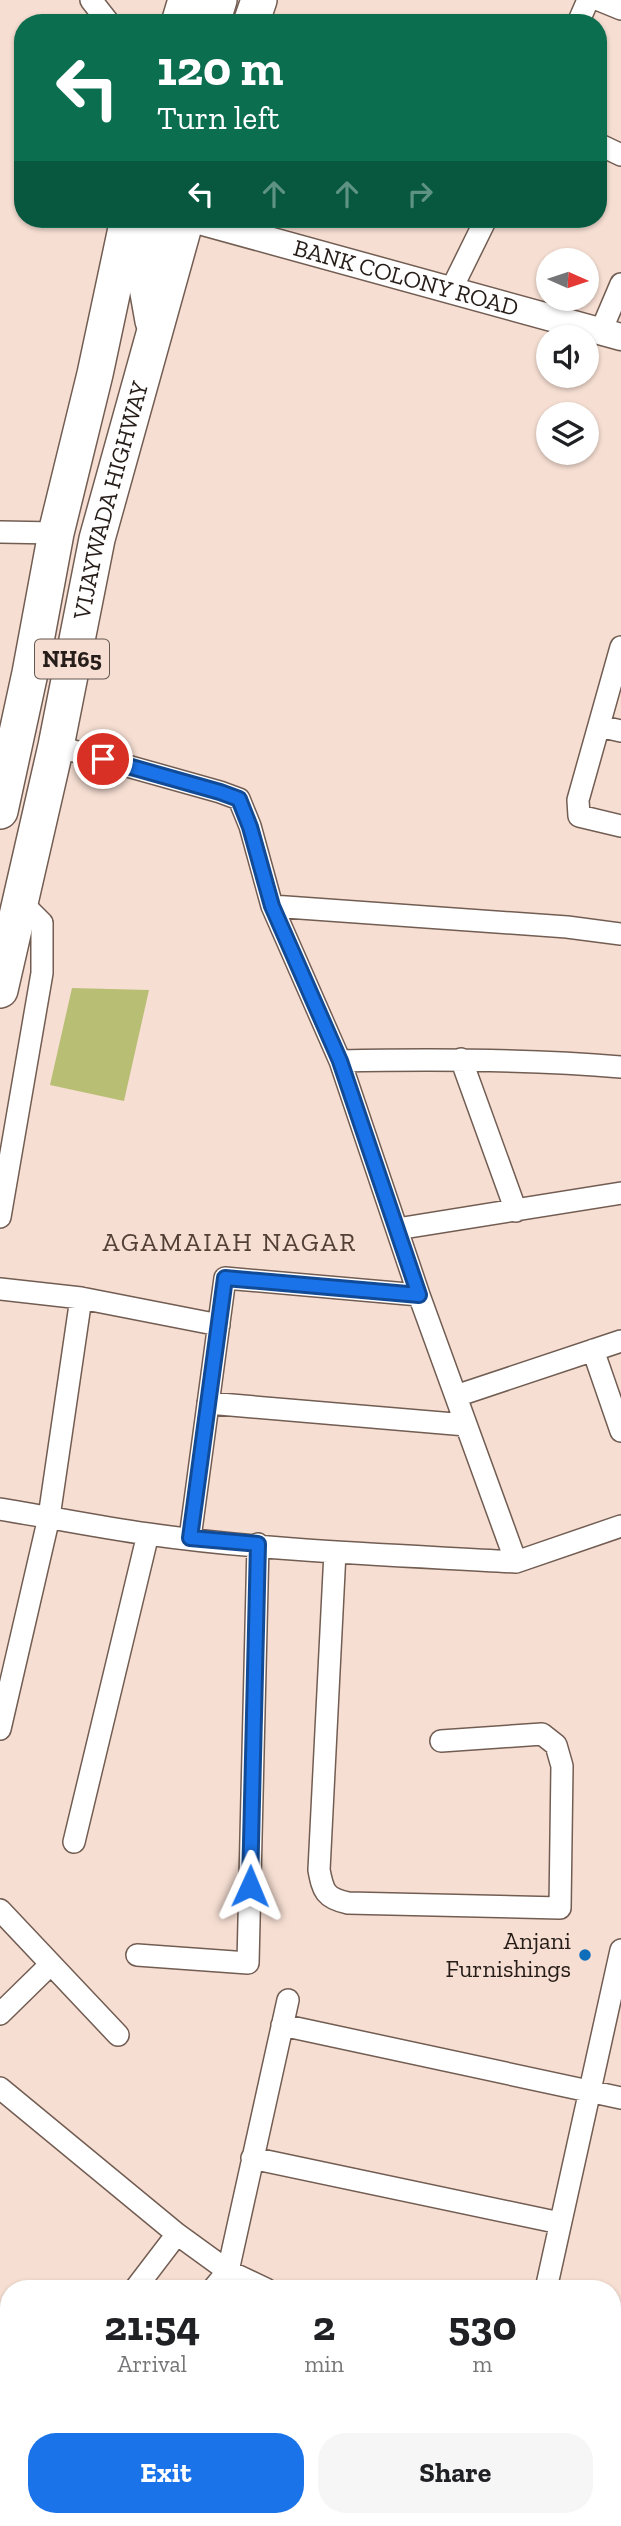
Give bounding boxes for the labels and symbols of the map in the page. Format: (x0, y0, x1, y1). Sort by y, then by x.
street label: BANK COLONY ROAD (291, 233, 522, 322)
north arrow (536, 248, 598, 312)
street label: VIJAYWADA HIGHWAY (66, 378, 154, 623)
road number: NH65 (35, 639, 109, 678)
pin (73, 729, 133, 789)
district label: AGAMAIAH NAGAR (103, 1226, 357, 1258)
position arrow (213, 1849, 287, 1923)
place label: Anjani Furnishings (446, 1926, 571, 1983)
marker: Anjani Furnishings (577, 1947, 593, 1963)

